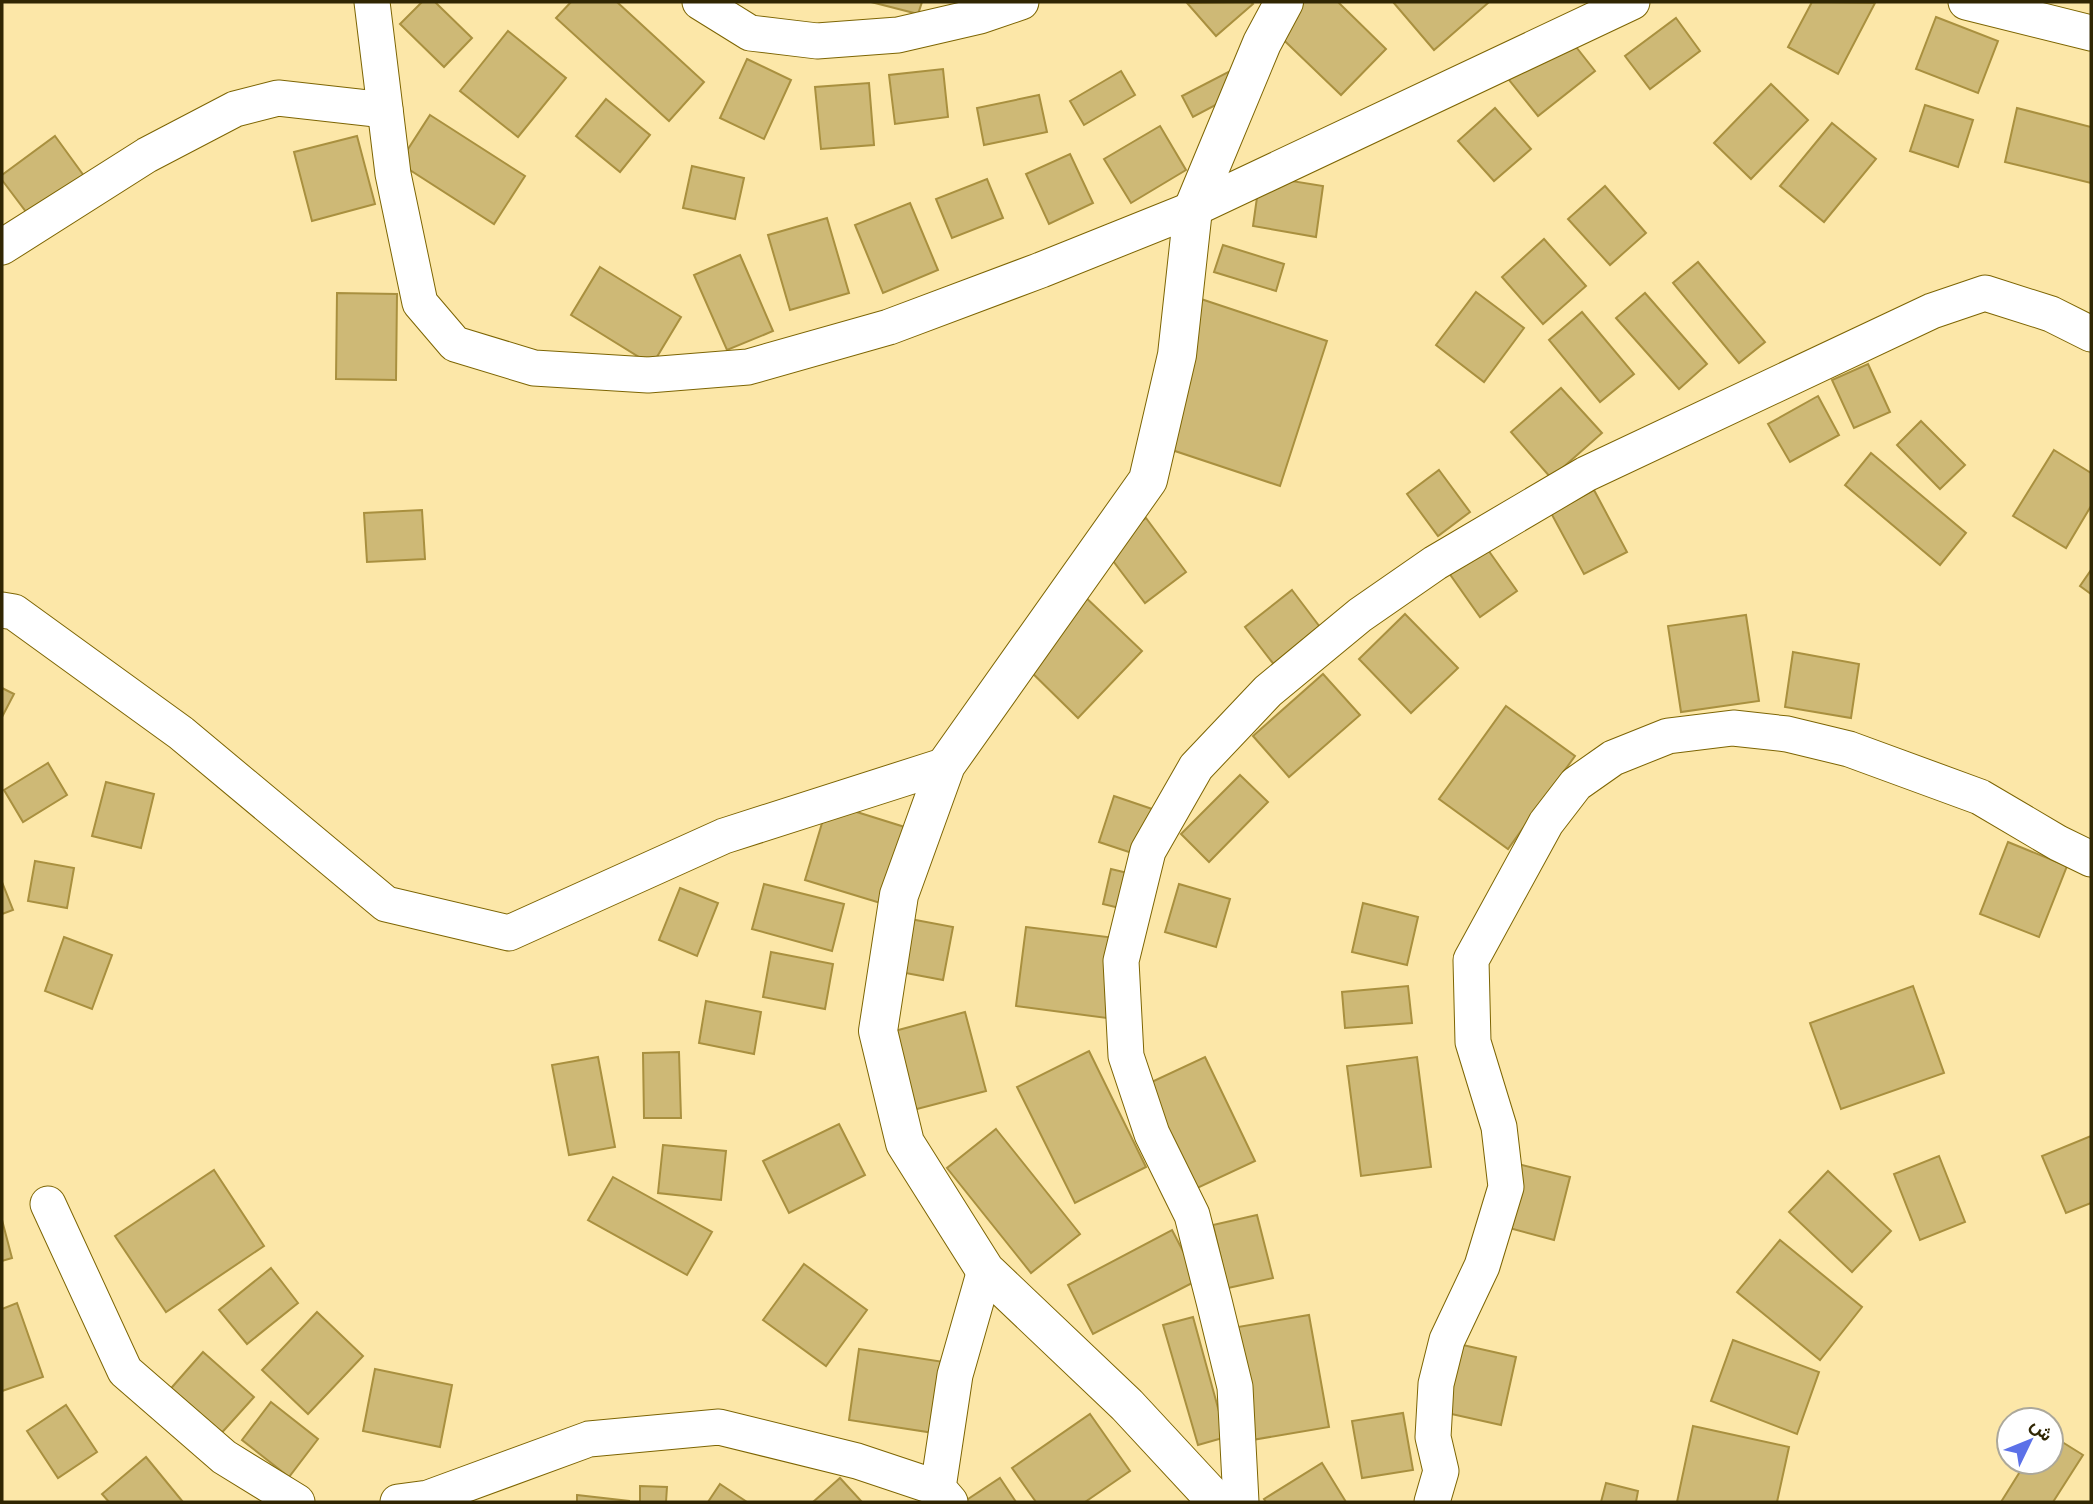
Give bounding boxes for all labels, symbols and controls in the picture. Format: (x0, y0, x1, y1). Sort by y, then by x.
north arrow (1995, 1406, 2065, 1476)
text: ش (2026, 1414, 2058, 1446)

